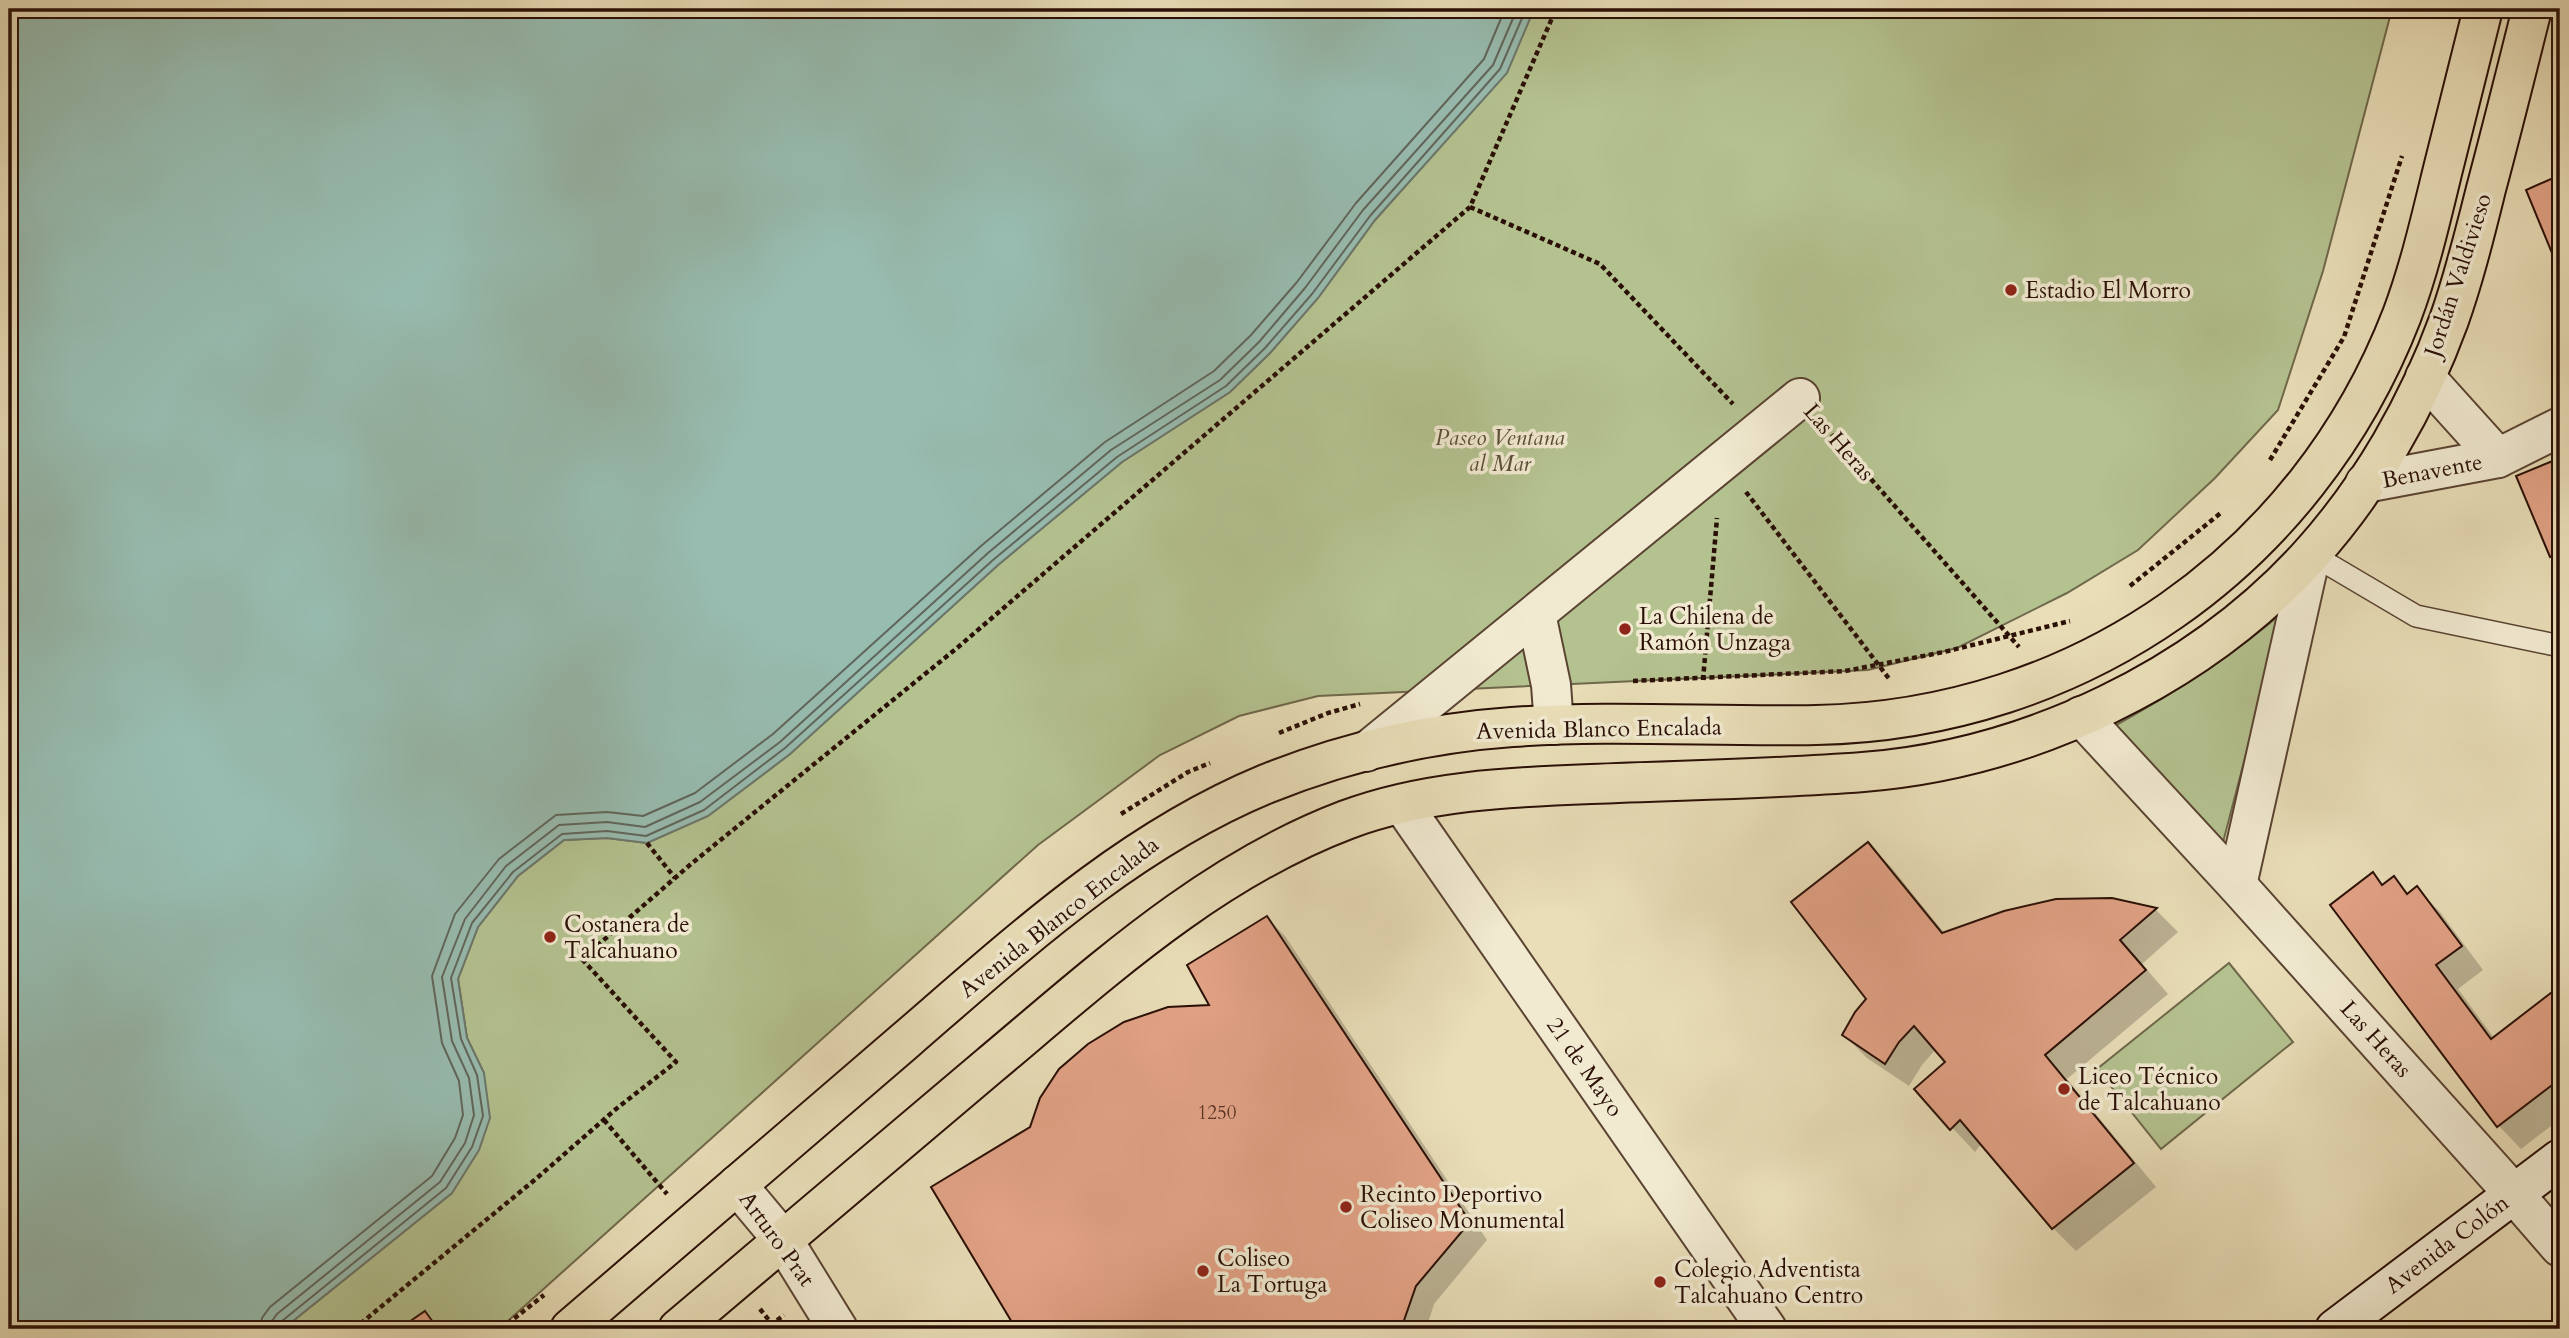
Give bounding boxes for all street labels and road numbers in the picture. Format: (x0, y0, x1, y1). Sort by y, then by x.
street label: Jordán Valdivieso (2416, 189, 2499, 364)
street label: Las Heras (1797, 397, 1881, 487)
street label: Benavente (2379, 446, 2485, 496)
street label: Avenida Blanco Encalada (1476, 711, 1722, 747)
street label: Avenida Blanco Encalada (953, 829, 1165, 1005)
street label: Las Heras (2333, 994, 2419, 1084)
street label: 21 de Mayo (1539, 1011, 1631, 1123)
street label: Arturo Prat (732, 1185, 822, 1293)
street label: Avenida Colón (2379, 1187, 2515, 1301)

